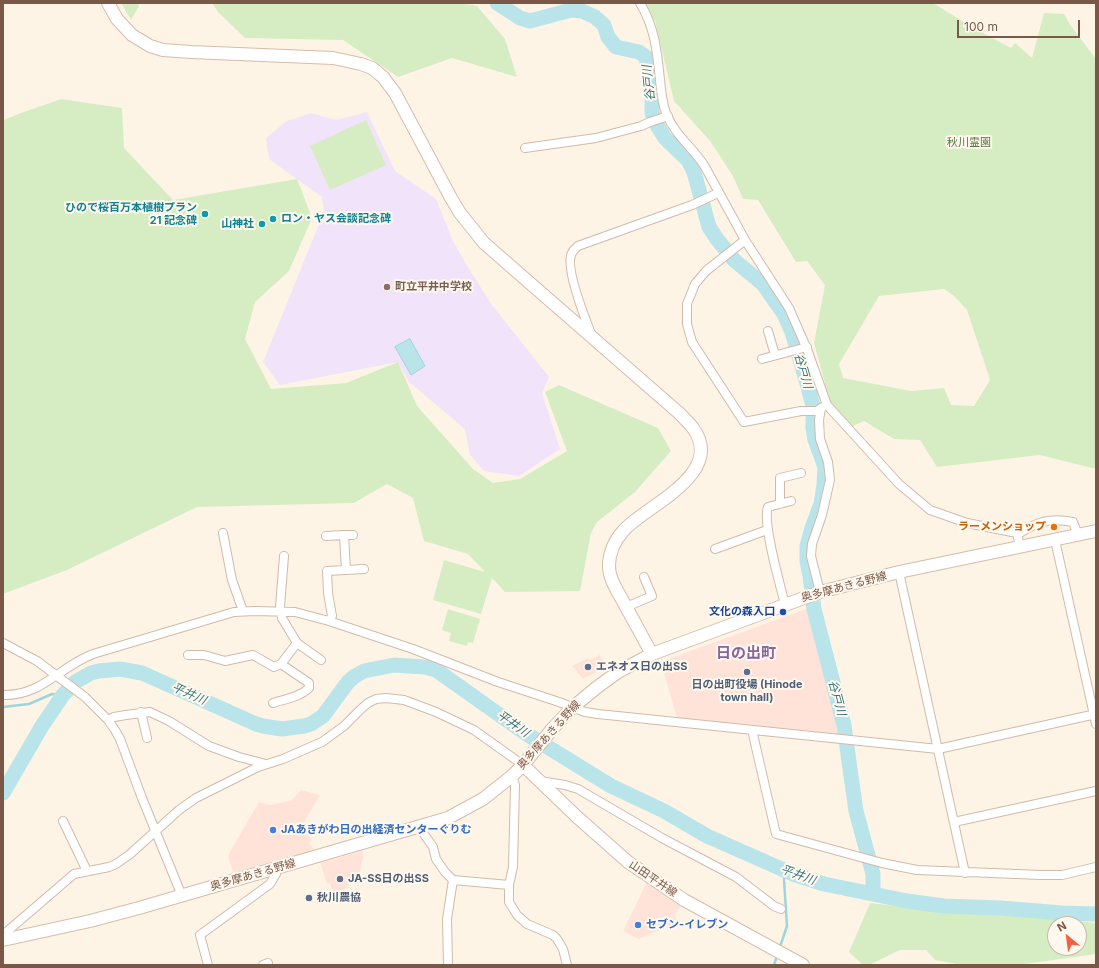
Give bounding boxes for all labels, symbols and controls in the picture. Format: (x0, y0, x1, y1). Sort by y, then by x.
scale bar (959, 12, 1082, 38)
text: 100 m (964, 19, 998, 34)
water label: 谷戸川 (640, 64, 658, 102)
park label: 秋川霊園 (947, 136, 991, 150)
place label: ひので桜百万本植樹プラン 21 記念碑 (65, 201, 197, 227)
marker: ひので桜百万本植樹プラン 21 記念碑 (200, 209, 210, 219)
place label: ロン・ヤス会談記念碑 (281, 212, 391, 226)
marker: ロン・ヤス会談記念碑 (268, 214, 278, 224)
place label: 山神社 (221, 217, 254, 231)
marker: 山神社 (257, 219, 267, 229)
place label: 町立平井中学校 (395, 280, 472, 294)
marker: 町立平井中学校 (382, 282, 392, 292)
water label: 谷戸川 (791, 352, 815, 390)
place label: ラーメンショップ (958, 520, 1046, 534)
marker: ラーメンショップ (1049, 522, 1059, 532)
street label: 奥多摩あきる野線 (800, 569, 888, 605)
place label: 文化の森入口 (709, 605, 775, 619)
marker: 文化の森入口 (778, 607, 788, 617)
district label: 日の出町 (716, 644, 776, 662)
place label: エネオス日の出SS (596, 660, 687, 674)
marker: エネオス日の出SS (583, 662, 593, 672)
marker: 日の出町役場 (Hinode town hall) (742, 667, 752, 677)
place label: 日の出町役場 (Hinode town hall) (691, 678, 803, 704)
water label: 谷戸川 (825, 679, 849, 717)
water label: 平井川 (170, 680, 208, 708)
street label: 奥多摩あきる野線 (515, 698, 583, 772)
water label: 平井川 (494, 708, 532, 740)
place label: JAあきがわ日の出経済センターぐりむ (281, 823, 471, 837)
marker: JAあきがわ日の出経済センターぐりむ (268, 825, 278, 835)
street label: 奥多摩あきる野線 (209, 857, 297, 893)
street label: 山田平井線 (627, 858, 679, 900)
water label: 平井川 (779, 862, 817, 888)
place label: JA-SS日の出SS (348, 872, 429, 886)
marker: JA-SS日の出SS (335, 874, 345, 884)
place label: 秋川農協 (317, 891, 361, 905)
marker: 秋川農協 (304, 893, 314, 903)
north arrow (1047, 916, 1087, 956)
place label: セブン-イレブン (646, 918, 728, 932)
text: N (1055, 918, 1069, 935)
marker: セブン-イレブン (633, 920, 643, 930)

